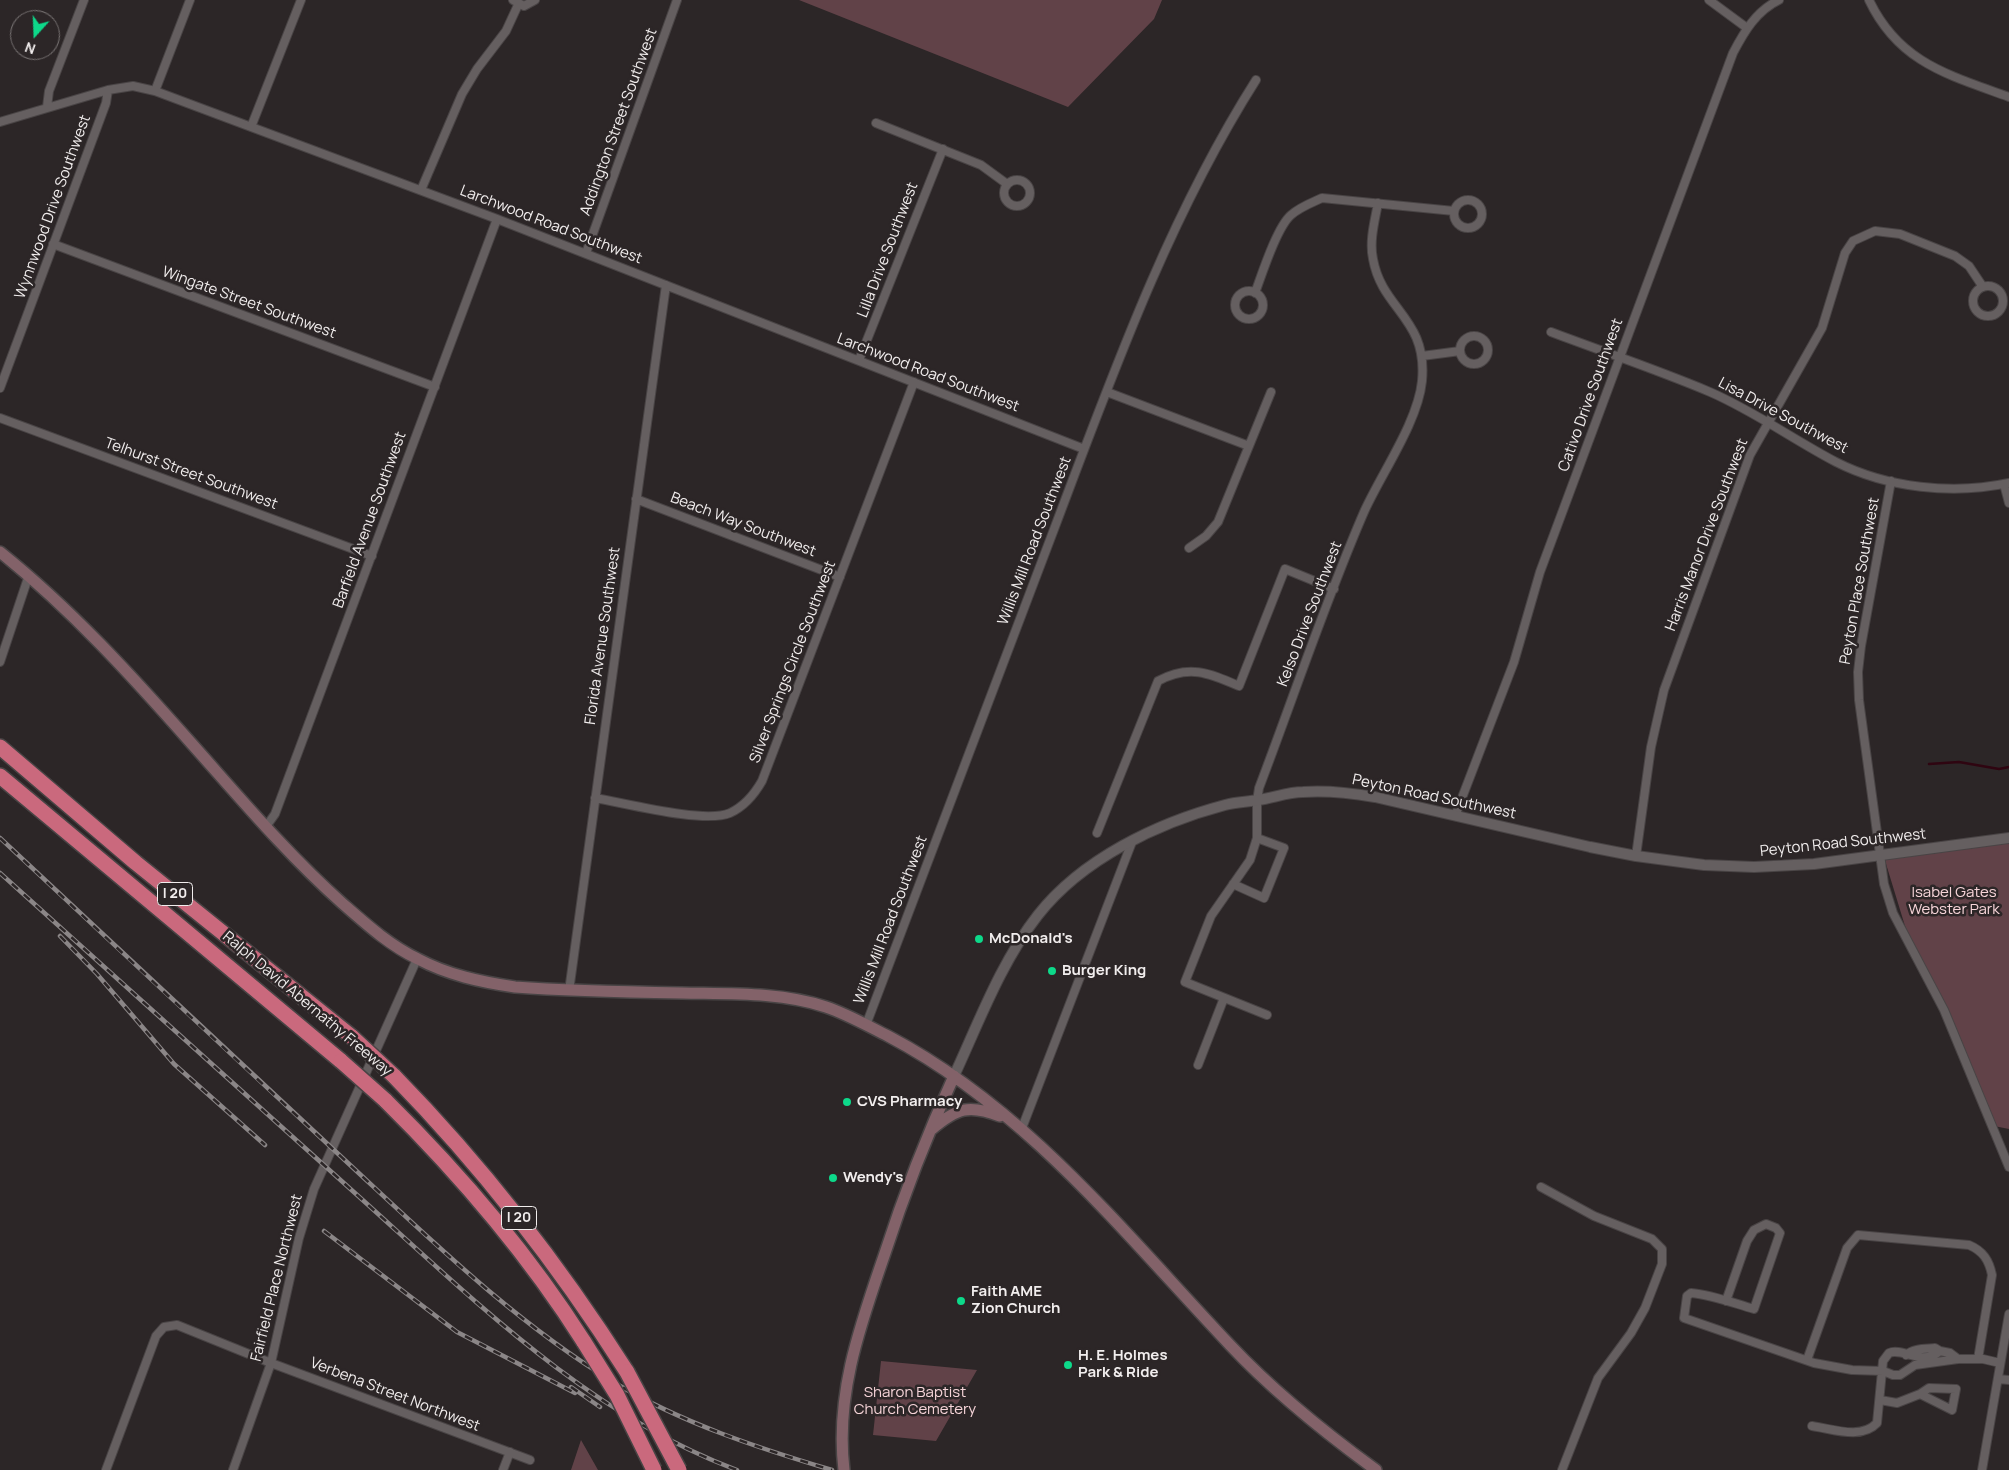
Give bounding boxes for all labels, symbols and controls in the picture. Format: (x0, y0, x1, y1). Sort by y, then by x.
north arrow (10, 10, 60, 60)
street label: Addington Street Southwest (577, 26, 661, 218)
text: N (22, 38, 38, 59)
street label: Wynnwood Drive Southwest (11, 113, 95, 301)
street label: Lilla Drive Southwest (854, 180, 922, 320)
street label: Larchwood Road Southwest (457, 182, 645, 268)
street label: Wingate Street Southwest (160, 263, 338, 343)
street label: Cativo Drive Southwest (1555, 316, 1627, 474)
street label: Larchwood Road Southwest (834, 330, 1022, 416)
street label: Lisa Drive Southwest (1715, 374, 1851, 458)
street label: Barfield Avenue Southwest (330, 429, 410, 611)
street label: Telhurst Street Southwest (102, 434, 280, 514)
street label: Harris Manor Drive Southwest (1662, 436, 1752, 634)
street label: Willis Mill Road Southwest (995, 454, 1075, 628)
street label: Beach Way Southwest (668, 489, 818, 561)
street label: Peyton Place Southwest (1836, 496, 1884, 666)
street label: Kelso Drive Southwest (1274, 539, 1346, 689)
street label: Florida Avenue Southwest (582, 546, 624, 726)
street label: Silver Springs Circle Southwest (746, 558, 840, 766)
street label: Peyton Road Southwest (1350, 771, 1518, 823)
street label: Peyton Road Southwest (1759, 825, 1927, 861)
street label: Willis Mill Road Southwest (851, 833, 931, 1007)
road number: I 20 (158, 882, 192, 906)
park label: Isabel Gates Webster Park (1908, 884, 2000, 919)
street label: Ralph David Abernathy Freeway (219, 928, 395, 1080)
place label: McDonald's (989, 930, 1073, 948)
marker: McDonald's (973, 933, 985, 945)
place label: Burger King (1062, 962, 1146, 980)
marker: Burger King (1046, 965, 1058, 977)
place label: CVS Pharmacy (857, 1093, 962, 1111)
marker: CVS Pharmacy (841, 1096, 853, 1108)
place label: Wendy's (843, 1169, 903, 1187)
marker: Wendy's (827, 1172, 839, 1184)
street label: Fairfield Place Northwest (247, 1192, 307, 1364)
road number: I 20 (502, 1206, 536, 1230)
place label: Faith AME Zion Church (971, 1283, 1061, 1318)
marker: Faith AME Zion Church (955, 1295, 967, 1307)
place label: H. E. Holmes Park & Ride (1078, 1347, 1168, 1382)
street label: Verbena Street Northwest (308, 1354, 482, 1436)
marker: H. E. Holmes Park & Ride (1062, 1359, 1074, 1371)
park label: Sharon Baptist Church Cemetery (854, 1384, 976, 1419)

